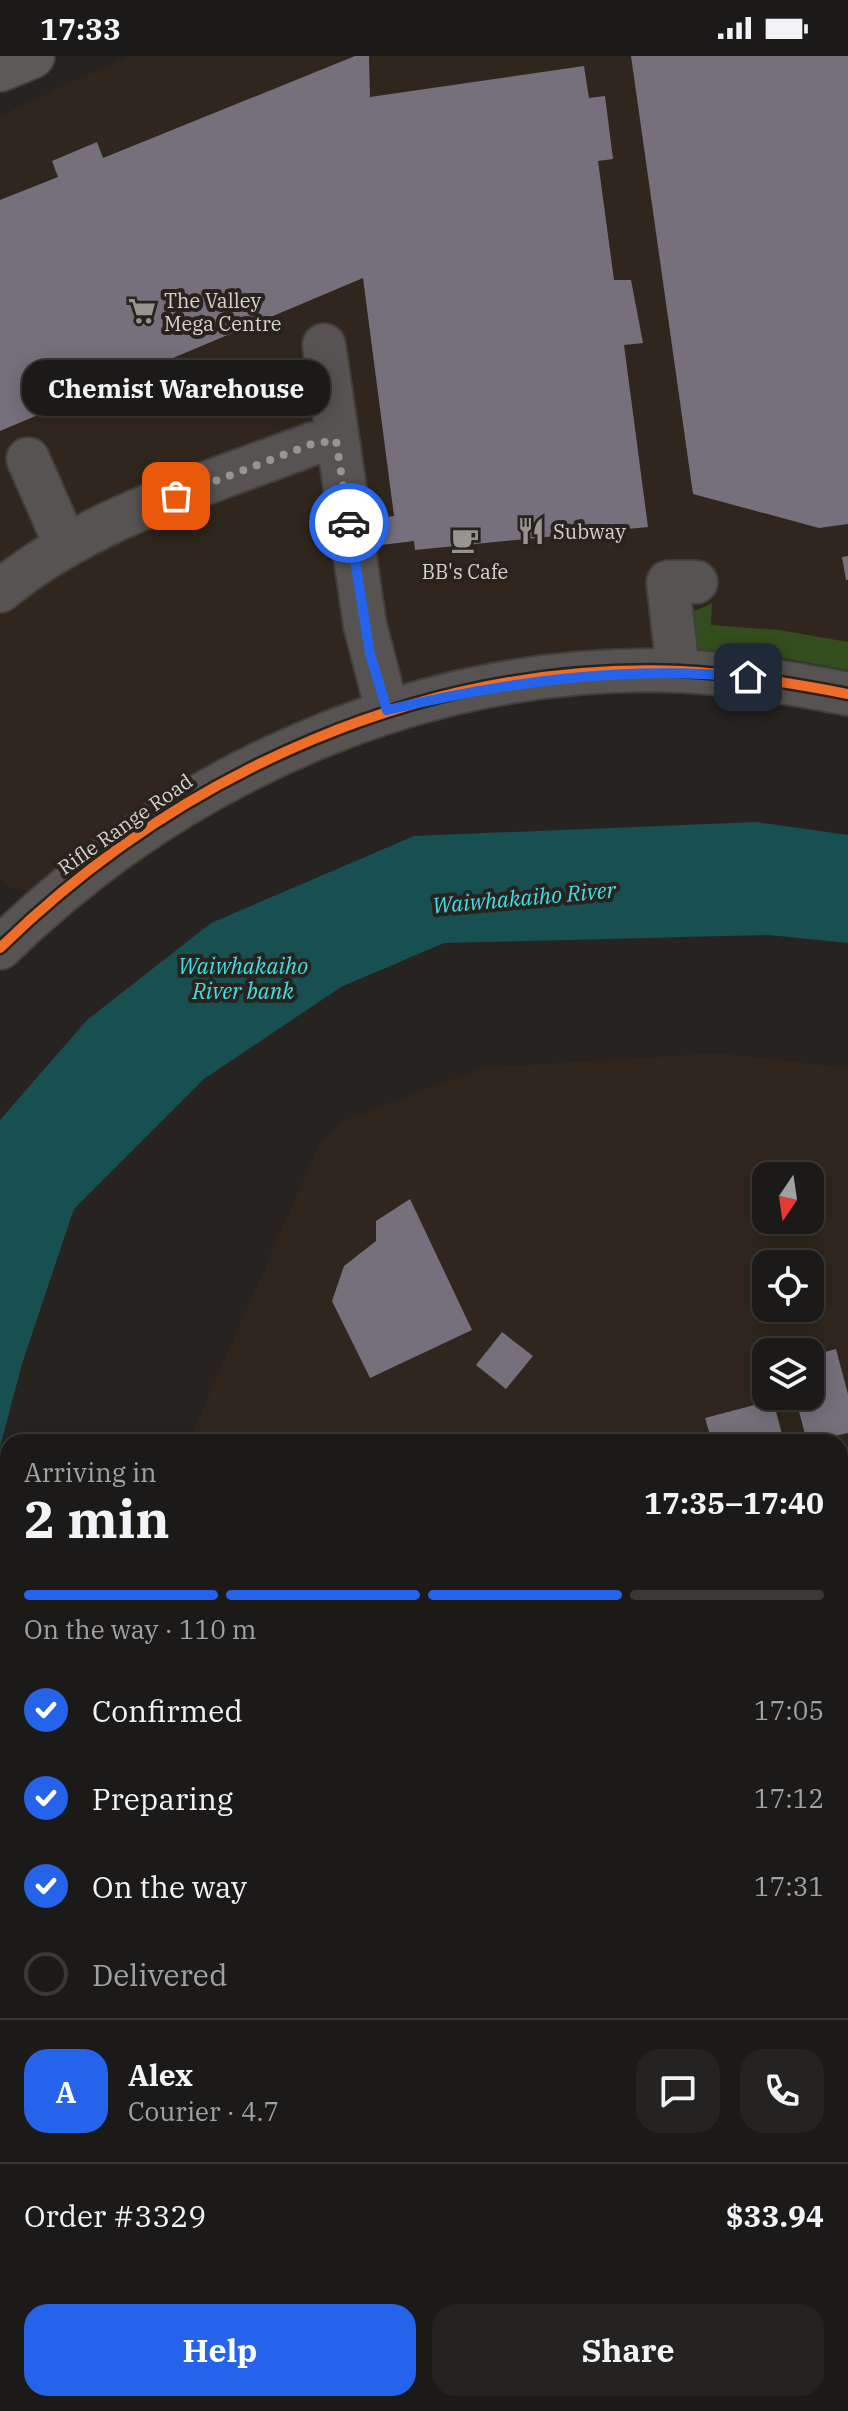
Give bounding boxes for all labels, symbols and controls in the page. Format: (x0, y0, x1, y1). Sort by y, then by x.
text: 17:33 (40, 9, 121, 48)
place label: The Valley Mega Centre (164, 287, 281, 337)
supermarket icon: The Valley Mega Centre (127, 296, 157, 326)
callout: Chemist Warehouse (22, 360, 330, 416)
text: Chemist Warehouse (48, 371, 304, 405)
pin (142, 462, 210, 530)
icon: bag (154, 474, 198, 518)
courier (309, 483, 389, 563)
icon: car (327, 501, 371, 545)
restaurant icon: Subway (516, 516, 546, 546)
place label: Subway (553, 518, 626, 545)
cafe icon: BB's Cafe (450, 525, 480, 555)
place label: BB's Cafe (422, 558, 508, 585)
pin (714, 643, 782, 711)
icon: home (726, 655, 770, 699)
street label: Rifle Range Road (52, 767, 198, 881)
water label: Waiwhakaiho River (431, 874, 618, 919)
water label: Waiwhakaiho River bank (178, 951, 308, 1005)
north arrow (752, 1162, 824, 1234)
map controls (752, 1162, 824, 1410)
button: locate (752, 1250, 824, 1322)
button: layers (752, 1338, 824, 1410)
text: Arriving in (24, 1455, 157, 1489)
text: 17:35–17:40 (644, 1483, 824, 1522)
text: 2 min (24, 1485, 170, 1552)
text: On the way · 110 m (24, 1612, 257, 1646)
icon: check (24, 1688, 68, 1732)
text: Confirmed (92, 1691, 243, 1730)
text: 17:05 (754, 1693, 824, 1727)
icon: check (24, 1776, 68, 1820)
text: Preparing (92, 1779, 233, 1818)
text: 17:12 (754, 1781, 824, 1815)
icon: check (24, 1864, 68, 1908)
text: On the way (92, 1867, 247, 1906)
text: 17:31 (754, 1869, 824, 1903)
text: Delivered (92, 1955, 227, 1994)
button: chat (636, 2049, 720, 2133)
button: phone (740, 2049, 824, 2133)
text: Alex (128, 2055, 193, 2094)
text: A (56, 2072, 76, 2111)
text: Courier · 4.7 (128, 2094, 279, 2128)
text: Order #3329 (24, 2196, 206, 2235)
text: $33.94 (726, 2196, 824, 2235)
button: Help (24, 2304, 416, 2396)
button: Share (432, 2304, 824, 2396)

